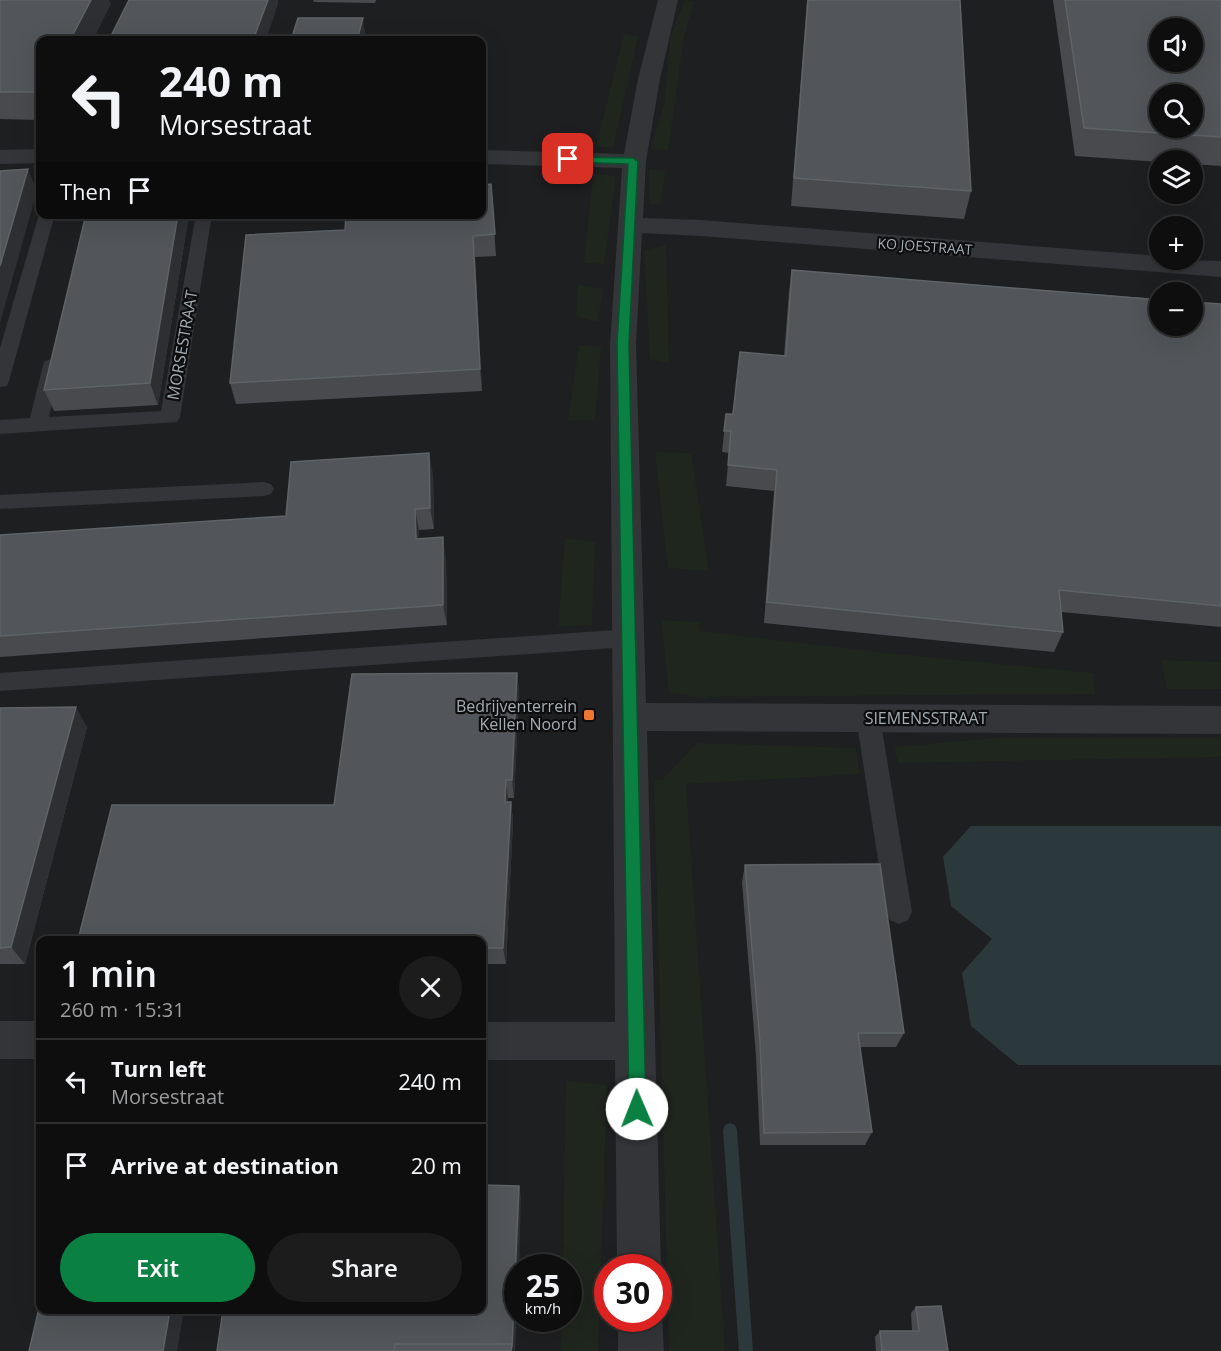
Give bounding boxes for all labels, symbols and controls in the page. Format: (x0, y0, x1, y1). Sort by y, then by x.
map controls (1149, 18, 1203, 336)
button: sound (1149, 18, 1203, 72)
text: 240 m (159, 52, 283, 109)
icon: left (60, 60, 138, 138)
button: search (1149, 84, 1203, 138)
text: Morsestraat (159, 106, 312, 143)
pin (542, 133, 593, 184)
icon: arrive (551, 142, 584, 175)
button: layers (1149, 150, 1203, 204)
icon: arrive (123, 174, 156, 207)
text: Then (60, 176, 111, 206)
button: + (1149, 216, 1203, 270)
street label: KO JOESTRAAT (877, 233, 973, 259)
button: − (1149, 282, 1203, 336)
street label: MORSESTRAAT (162, 288, 202, 402)
place label: Bedrijventerrein Kellen Noord (456, 695, 577, 735)
street label: SIEMENSSTRAAT (865, 707, 988, 729)
marker: Bedrijventerrein Kellen Noord (582, 708, 596, 722)
text: 1 min (60, 949, 157, 998)
button: close (399, 956, 462, 1019)
text: 260 m · 15:31 (60, 996, 185, 1023)
text: Turn left (111, 1053, 206, 1083)
icon: left (60, 1065, 93, 1098)
text: 240 m (398, 1066, 462, 1096)
position arrow (605, 1077, 669, 1141)
text: Morsestraat (111, 1083, 224, 1110)
icon: arrive (60, 1149, 93, 1182)
text: Arrive at destination (111, 1150, 339, 1180)
text: 20 m (411, 1150, 462, 1180)
button: Exit (60, 1233, 255, 1302)
button: Share (267, 1233, 462, 1302)
speed limit sign: 30 (594, 1254, 672, 1332)
text: 25 (526, 1265, 560, 1306)
text: km/h (525, 1298, 561, 1318)

